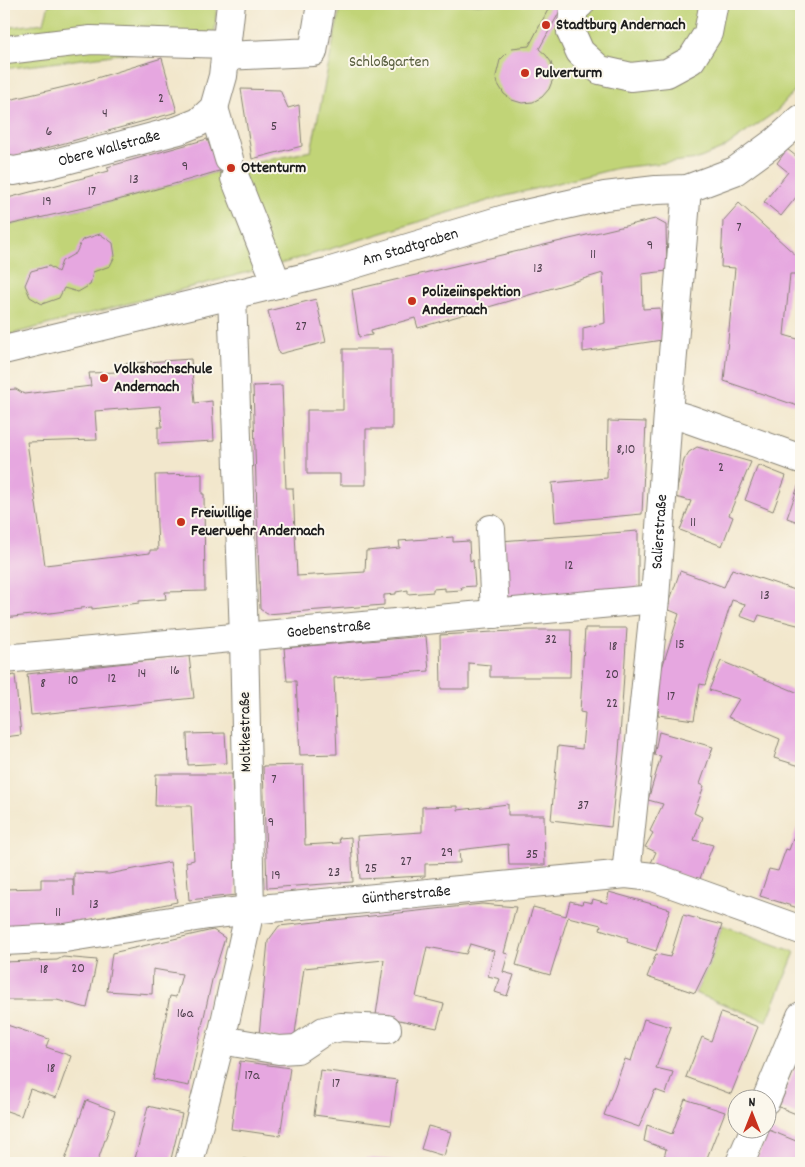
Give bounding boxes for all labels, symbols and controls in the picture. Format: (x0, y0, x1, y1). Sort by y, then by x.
place label: Stadtburg Andernach (556, 14, 686, 37)
marker: Stadtburg Andernach (540, 19, 552, 31)
park label: Schloßgarten (349, 51, 429, 74)
place label: Pulverturm (535, 62, 602, 85)
marker: Pulverturm (519, 67, 531, 79)
house number: 2 (158, 89, 164, 109)
house number: 4 (102, 104, 108, 124)
house number: 5 (271, 117, 277, 137)
house number: 6 (46, 122, 53, 142)
street label: Obere Wallstraße (55, 124, 163, 173)
house number: 9 (182, 157, 188, 177)
place label: Ottenturm (241, 157, 306, 180)
marker: Ottenturm (225, 162, 237, 174)
house number: 13 (129, 170, 139, 190)
house number: 17 (88, 182, 96, 202)
house number: 19 (42, 192, 52, 212)
house number: 7 (736, 218, 742, 238)
street label: Am Stadtgraben (359, 222, 461, 273)
house number: 9 (647, 236, 653, 256)
house number: 11 (590, 245, 596, 265)
house number: 13 (533, 259, 543, 279)
place label: Polizeiinspektion Andernach (422, 281, 521, 322)
marker: Polizeiinspektion Andernach (406, 295, 418, 307)
house number: 27 (295, 317, 307, 337)
place label: Volkshochschule Andernach (114, 358, 212, 399)
marker: Volkshochschule Andernach (98, 372, 110, 384)
house number: 8,10 (617, 440, 635, 460)
house number: 2 (718, 458, 724, 478)
street label: Salierstraße (646, 493, 674, 570)
place label: Freiwillige Feuerwehr Andernach (191, 502, 325, 543)
house number: 11 (690, 513, 696, 533)
marker: Freiwillige Feuerwehr Andernach (175, 516, 187, 528)
house number: 12 (564, 556, 574, 576)
house number: 13 (760, 586, 770, 606)
street label: Goebenstraße (286, 614, 372, 644)
house number: 32 (545, 630, 557, 650)
house number: 15 (675, 635, 685, 655)
house number: 18 (609, 637, 618, 657)
house number: 16 (170, 661, 180, 681)
house number: 14 (138, 664, 146, 684)
house number: 20 (605, 665, 619, 685)
house number: 12 (107, 669, 117, 689)
house number: 10 (68, 671, 78, 691)
house number: 8 (40, 674, 46, 694)
house number: 17 (667, 687, 675, 707)
street label: Moltkestraße (234, 692, 258, 772)
house number: 22 (606, 694, 618, 714)
house number: 7 (271, 770, 277, 790)
house number: 37 (577, 796, 589, 816)
house number: 9 (268, 813, 274, 833)
house number: 29 (441, 843, 453, 863)
house number: 35 (526, 845, 538, 865)
house number: 27 (400, 852, 412, 872)
house number: 25 (365, 859, 377, 879)
house number: 23 (328, 863, 340, 883)
house number: 19 (271, 866, 281, 886)
street label: Güntherstraße (360, 879, 452, 911)
house number: 13 (89, 895, 99, 915)
house number: 11 (55, 903, 61, 923)
house number: 20 (71, 959, 85, 979)
house number: 18 (40, 960, 49, 980)
house number: 16a (177, 1004, 194, 1024)
house number: 18 (47, 1059, 56, 1079)
house number: 17a (245, 1066, 260, 1086)
house number: 17 (332, 1074, 340, 1094)
north arrow (728, 1090, 778, 1140)
text: N (749, 1093, 756, 1113)

